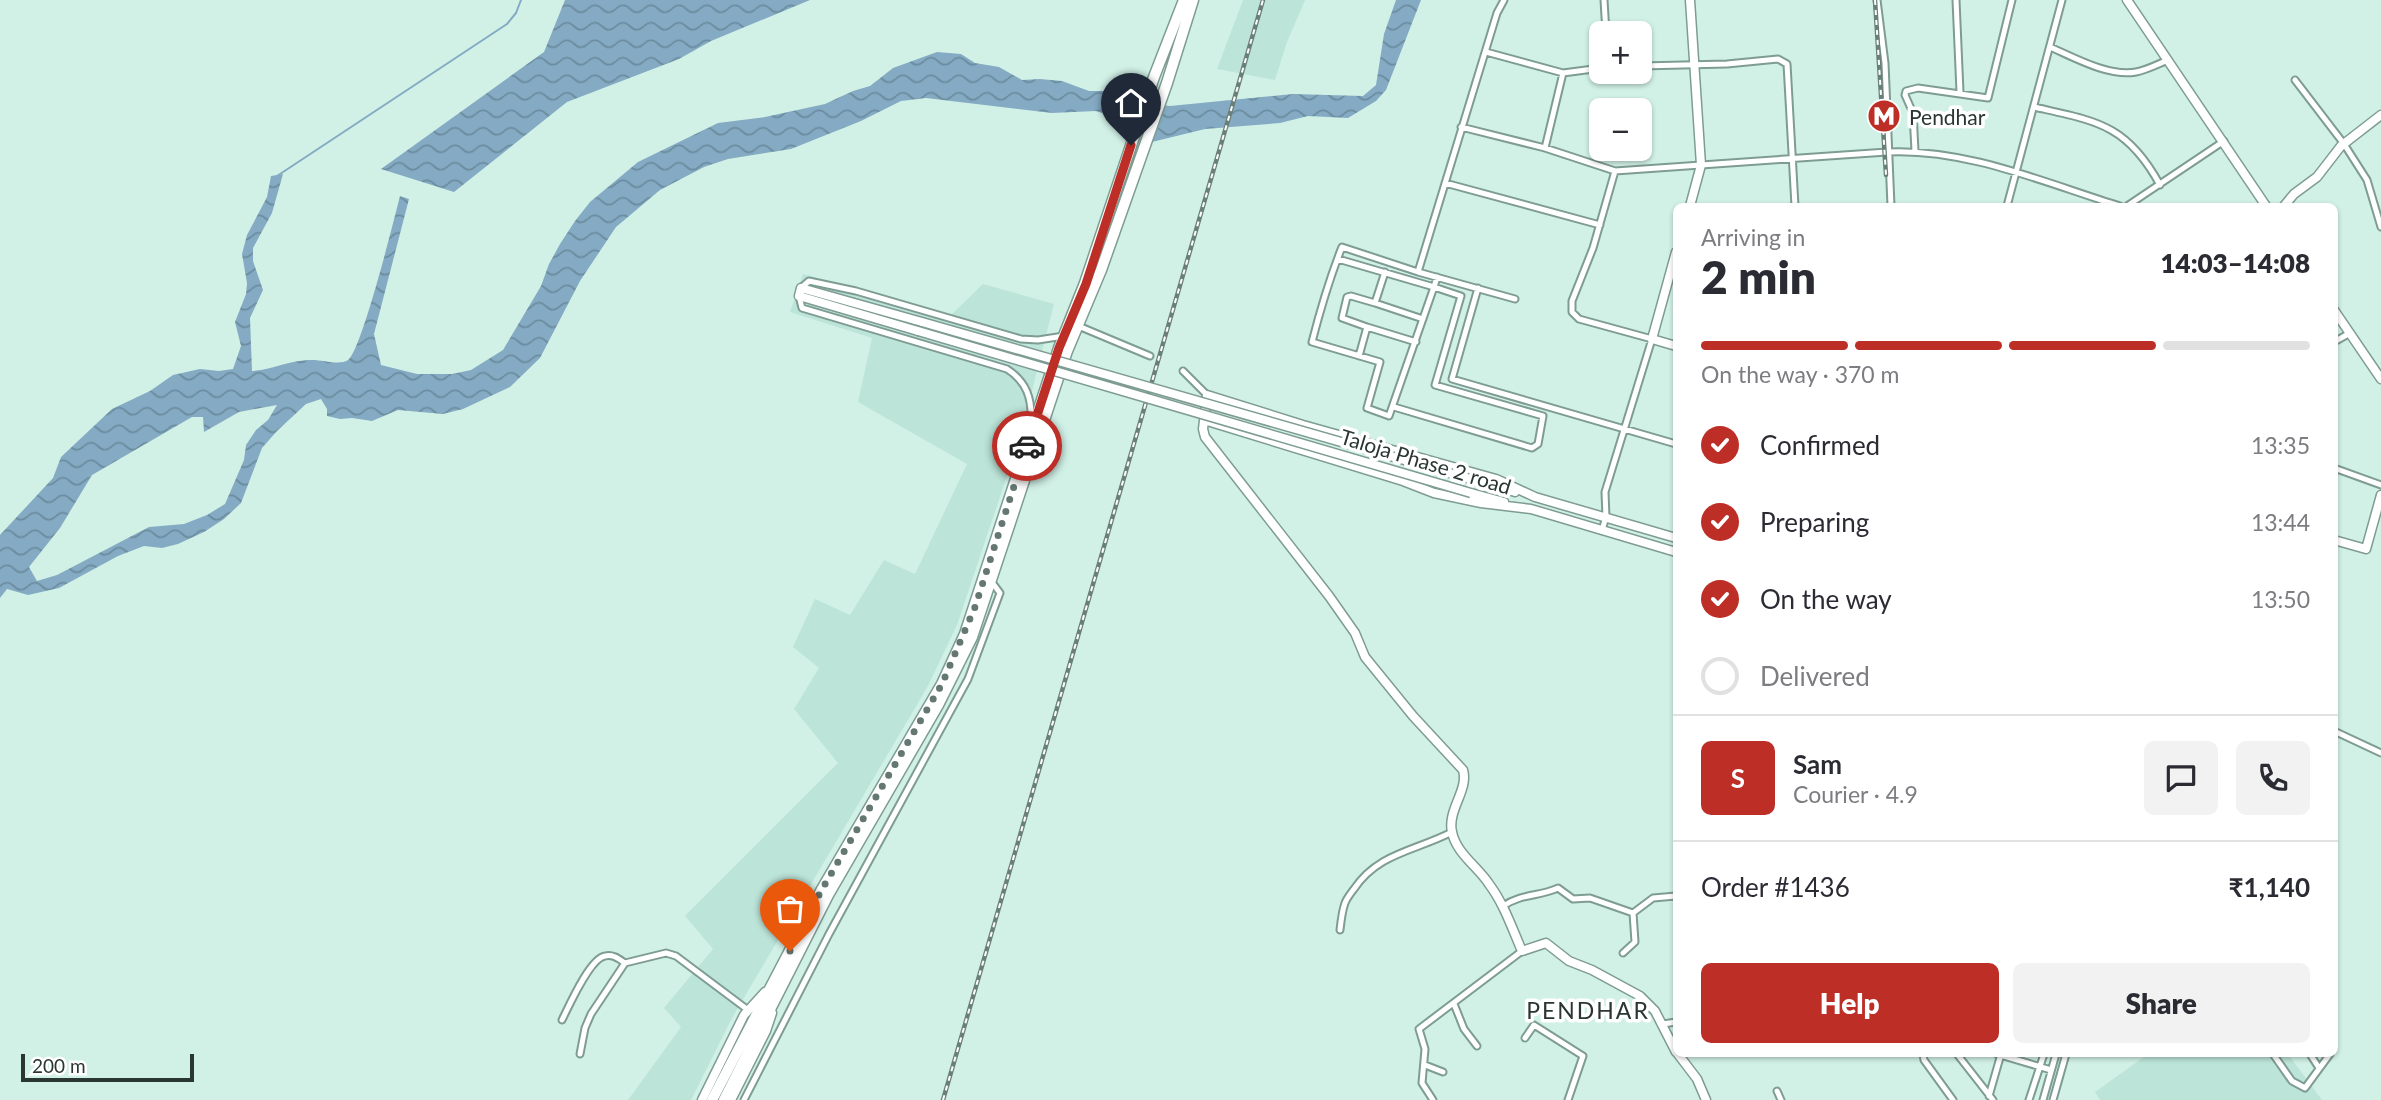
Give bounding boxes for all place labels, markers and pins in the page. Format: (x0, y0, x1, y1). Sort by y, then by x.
pin (1101, 73, 1161, 145)
metro station icon: Pendhar (1865, 97, 1903, 135)
place label: Pendhar (1909, 104, 1986, 129)
pin (760, 879, 820, 951)

